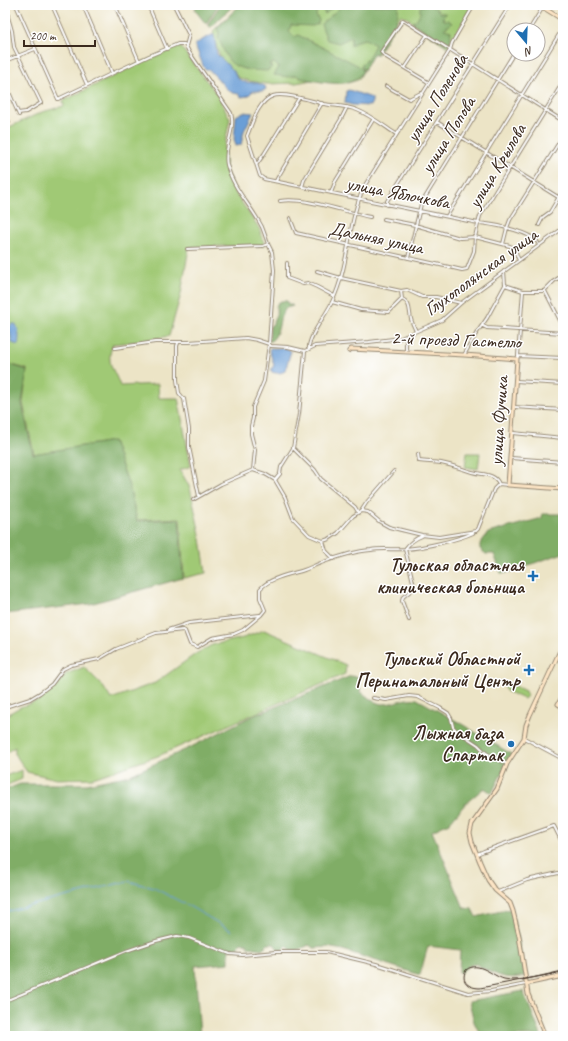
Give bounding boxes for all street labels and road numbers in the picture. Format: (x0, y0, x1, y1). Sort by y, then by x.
street label: улица Поленова (400, 48, 474, 147)
street label: улица Попова (414, 90, 482, 179)
street label: улица Крылова (462, 118, 532, 213)
street label: улица Яблочкова (343, 171, 454, 215)
street label: Дальняя улица (327, 216, 428, 260)
street label: Глухополянская улица (420, 221, 544, 321)
street label: 2-й проезд Гастелло (391, 326, 524, 354)
street label: улица Фучика (484, 373, 514, 467)

